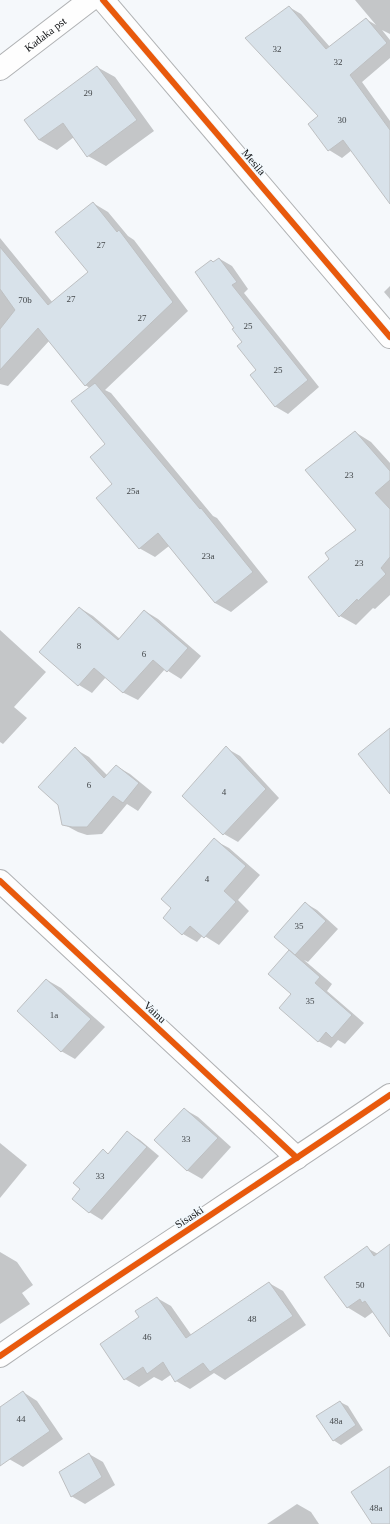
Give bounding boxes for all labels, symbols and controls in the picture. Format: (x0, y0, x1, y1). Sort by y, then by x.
street label: Kadaka pst (22, 15, 68, 54)
house number: 32 (273, 44, 282, 54)
house number: 32 (334, 57, 343, 67)
house number: 29 (84, 88, 93, 98)
house number: 30 (338, 115, 347, 125)
street label: Mesila (240, 147, 268, 177)
house number: 27 (97, 240, 106, 250)
house number: 27 (67, 294, 76, 304)
house number: 70b (18, 295, 32, 305)
house number: 27 (138, 313, 147, 323)
house number: 25 (244, 321, 253, 331)
house number: 25 (274, 365, 283, 375)
house number: 23 (345, 470, 354, 480)
house number: 25a (127, 486, 140, 496)
house number: 23a (202, 551, 215, 561)
house number: 23 (355, 558, 364, 568)
house number: 8 (77, 641, 82, 651)
house number: 6 (142, 649, 147, 659)
house number: 6 (87, 780, 92, 790)
house number: 4 (222, 787, 227, 797)
house number: 4 (205, 874, 210, 884)
house number: 35 (295, 921, 304, 931)
house number: 35 (306, 996, 315, 1006)
street label: Vainu (142, 999, 169, 1025)
house number: 1a (50, 1010, 58, 1020)
house number: 33 (182, 1134, 191, 1144)
house number: 33 (96, 1171, 105, 1181)
street label: Sisaski (173, 1203, 205, 1231)
house number: 50 (356, 1280, 365, 1290)
house number: 48 (248, 1314, 257, 1324)
house number: 46 (143, 1332, 152, 1342)
house number: 44 (17, 1414, 26, 1424)
house number: 48a (330, 1416, 343, 1426)
house number: 48a (370, 1503, 383, 1513)

